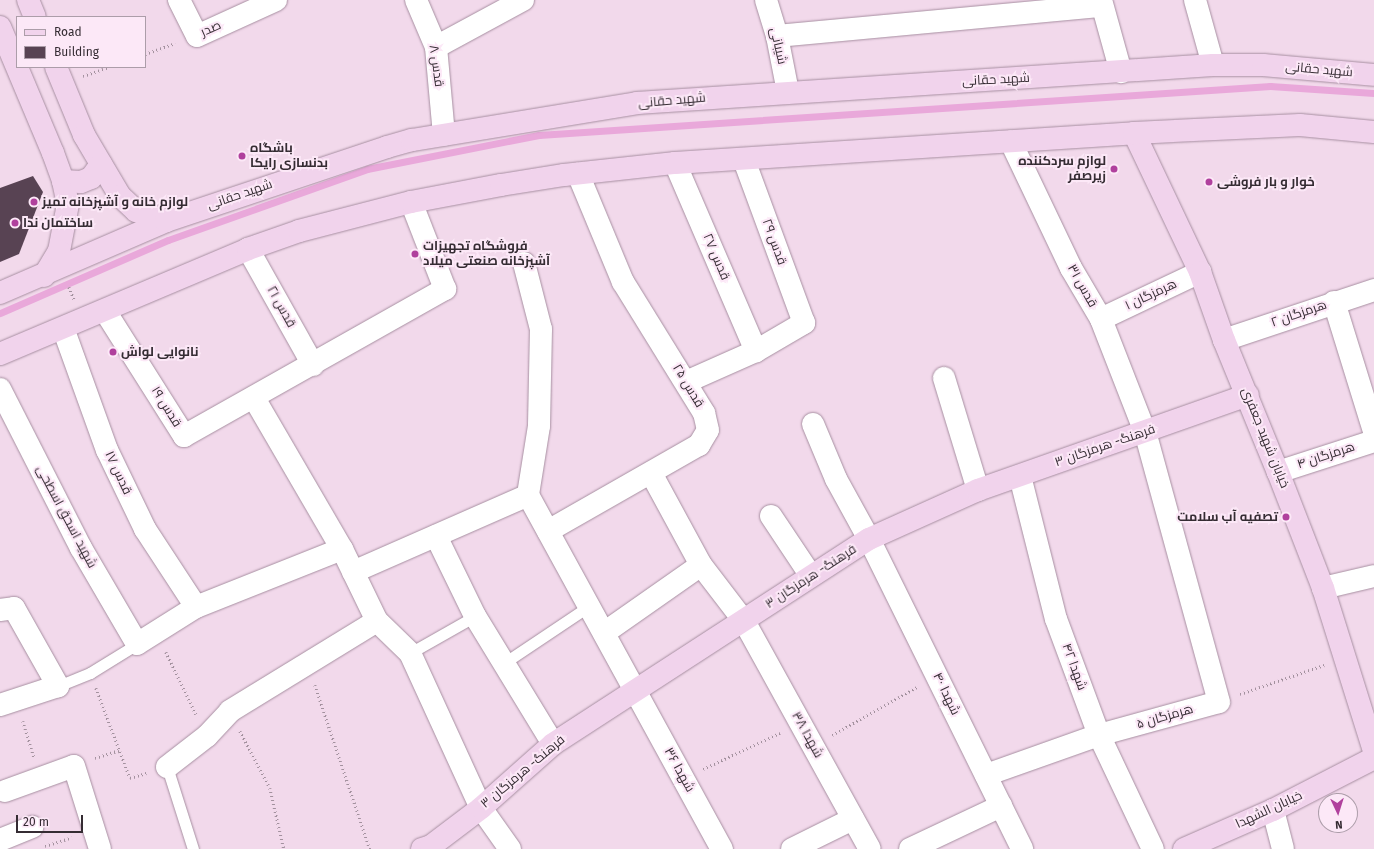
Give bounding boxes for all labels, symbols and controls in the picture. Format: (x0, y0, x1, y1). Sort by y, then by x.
legend (16, 16, 146, 68)
street label: صدر (198, 18, 224, 40)
text: Road (54, 25, 82, 39)
street label: شیبانی (766, 26, 790, 66)
street label: قدس ۸ (425, 44, 447, 88)
text: Building (54, 45, 99, 59)
street label: شهید حقانی (1285, 59, 1353, 81)
street label: شهید حقانی (962, 70, 1030, 90)
street label: شهید حقانی (638, 90, 706, 112)
place label: باشگاه بدنسازی رایکا (250, 141, 328, 172)
marker: باشگاه بدنسازی رایکا (237, 151, 247, 161)
place label: لوازم سردکننده زیرصفر (1018, 154, 1106, 185)
marker: لوازم سردکننده زیرصفر (1109, 164, 1119, 174)
place label: خوار و بار فروشی (1217, 174, 1315, 190)
street label: شهید حقانی (205, 177, 275, 213)
marker: خوار و بار فروشی (1204, 177, 1214, 187)
place label: لوازم خانه و آشپزخانه تمیز (42, 194, 188, 210)
marker: لوازم خانه و آشپزخانه تمیز (29, 197, 39, 207)
place label: ساختمان ندا (23, 215, 93, 231)
street label: قدس ۲۹ (759, 217, 789, 267)
marker: ساختمان ندا (10, 218, 20, 228)
street label: قدس ۲۷ (699, 231, 733, 283)
place label: فروشگاه تجهیزات آشپزخانه صنعتی میلاد (423, 239, 550, 270)
marker: فروشگاه تجهیزات آشپزخانه صنعتی میلاد (410, 249, 420, 259)
street label: قدس ۳۱ (1064, 262, 1100, 310)
street label: هرمزگان ۱ (1123, 276, 1179, 314)
street label: قدس ۲۱ (263, 284, 299, 330)
street label: هرمزگان ۲ (1269, 297, 1329, 331)
place label: نانوایی لواش (121, 344, 198, 360)
marker: نانوایی لواش (108, 347, 118, 357)
street label: قدس ۲۵ (669, 361, 707, 411)
street label: قدس ۱۹ (148, 384, 184, 430)
street label: خیابان شهید جعفری (1238, 385, 1292, 491)
street label: فرهنگ- هرمزگان ۳ (1053, 421, 1157, 471)
street label: هرمزگان ۴ (1295, 439, 1357, 473)
street label: قدس ۱۷ (101, 449, 135, 497)
street label: شهید اسحق اسطحی (32, 463, 100, 571)
place label: تصفیه آب سلامت (1177, 509, 1278, 525)
marker: تصفیه آب سلامت (1281, 512, 1291, 522)
street label: فرهنگ- هرمزگان ۳ (763, 542, 859, 612)
street label: شهدا ۴۲ (1058, 641, 1090, 693)
street label: شهدا ۴۰ (929, 670, 963, 718)
street label: هرمزگان ۵ (1135, 701, 1195, 733)
street label: شهدا ۳۸ (788, 709, 826, 761)
street label: فرهنگ- هرمزگان ۳ (478, 732, 568, 812)
street label: شهدا ۳۶ (660, 745, 698, 795)
street label: خیابان الشهدا (1233, 788, 1305, 832)
north arrow (1318, 793, 1358, 833)
scale bar (18, 807, 85, 833)
text: 20 m (23, 815, 49, 829)
text: N (1335, 818, 1343, 831)

